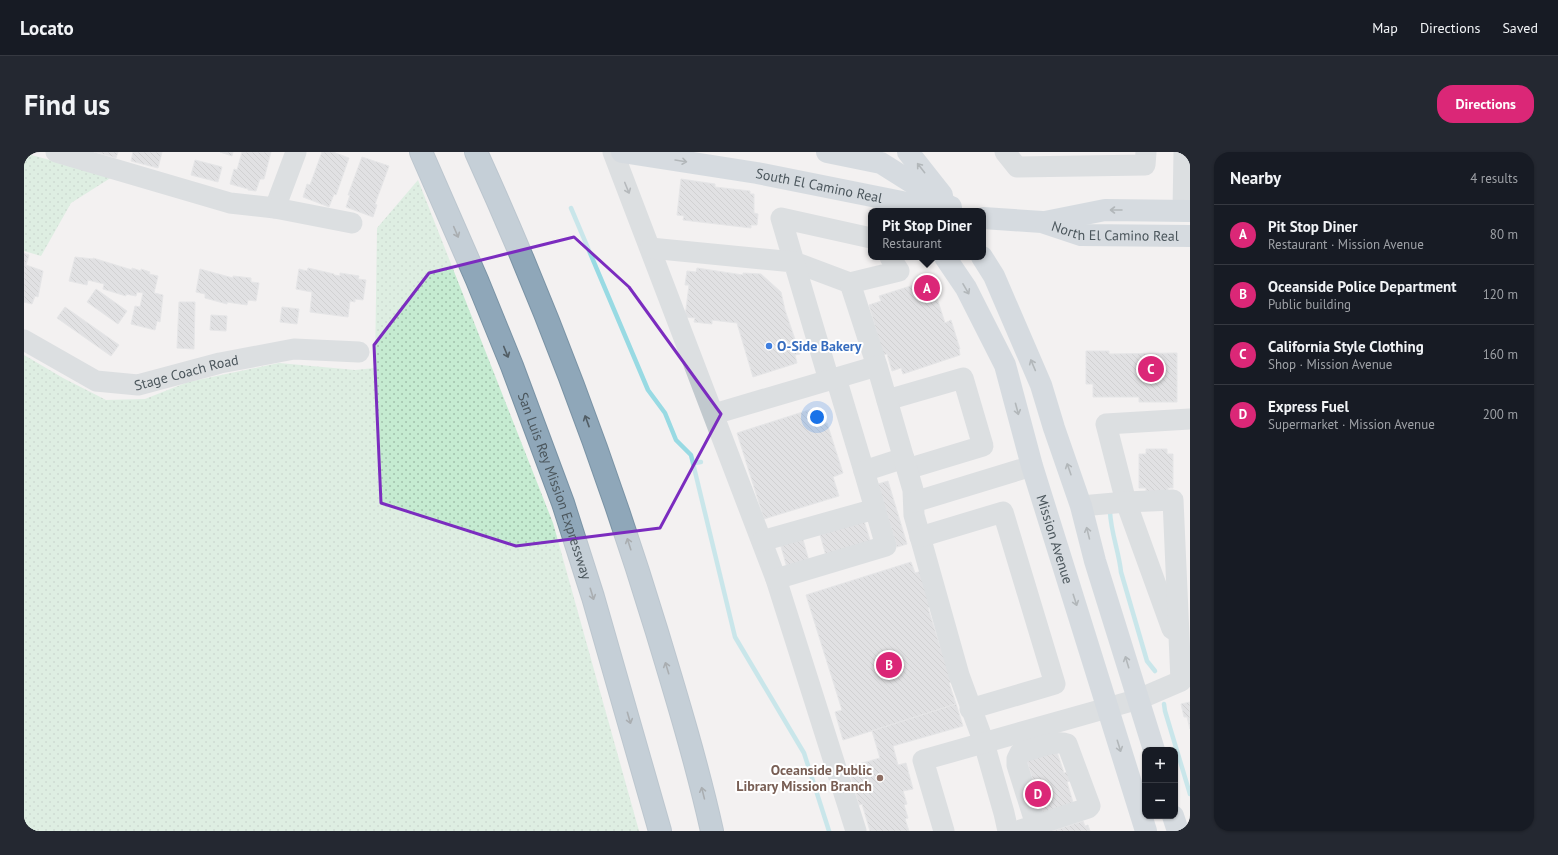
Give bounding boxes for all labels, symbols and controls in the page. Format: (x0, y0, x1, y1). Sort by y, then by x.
text: Locato (20, 16, 74, 40)
text: Map (1372, 19, 1398, 37)
text: Directions (1420, 19, 1480, 37)
text: Saved (1502, 19, 1538, 37)
button: Directions (1437, 85, 1534, 123)
text: Find us (24, 86, 110, 123)
one-way arrow (674, 157, 687, 165)
one-way arrow (917, 163, 926, 174)
street label: South El Camino Real (754, 164, 884, 207)
text: Nearby (1230, 167, 1281, 189)
text: 4 results (1470, 170, 1518, 187)
one-way arrow (623, 182, 631, 194)
one-way arrow (1110, 207, 1123, 214)
popup (868, 208, 986, 260)
text: Pit Stop Diner (882, 216, 972, 235)
street label: North El Camino Real (1049, 217, 1179, 245)
text: Pit Stop Diner (1268, 217, 1358, 236)
one-way arrow (453, 226, 460, 238)
text: A (1239, 226, 1247, 243)
text: 80 m (1490, 226, 1518, 243)
text: Restaurant (882, 235, 942, 252)
text: Restaurant · Mission Avenue (1268, 236, 1424, 253)
pin: A (914, 273, 940, 303)
text: Oceanside Police Department (1268, 277, 1457, 296)
one-way arrow (963, 283, 971, 295)
text: B (1239, 286, 1247, 303)
text: 120 m (1483, 286, 1518, 303)
text: Public building (1268, 296, 1351, 313)
place label: O-Side Bakery (777, 337, 862, 355)
text: California Style Clothing (1268, 337, 1424, 356)
marker: O-Side Bakery (764, 341, 774, 351)
one-way arrow (503, 346, 511, 358)
text: C (1239, 346, 1247, 363)
text: 160 m (1483, 346, 1518, 363)
street label: Stage Coach Road (132, 351, 240, 395)
pin: C (1138, 354, 1164, 384)
text: Shop · Mission Avenue (1268, 356, 1392, 373)
one-way arrow (1029, 359, 1036, 371)
street label: San Luis Rey Mission Expressway (514, 390, 596, 582)
text: Express Fuel (1268, 397, 1349, 416)
one-way arrow (1013, 402, 1021, 415)
text: D (1239, 406, 1247, 423)
text: 200 m (1483, 406, 1518, 423)
your location (807, 407, 827, 427)
one-way arrow (582, 415, 590, 427)
text: Supermarket · Mission Avenue (1268, 416, 1435, 433)
one-way arrow (1065, 462, 1072, 475)
street label: Mission Avenue (1032, 492, 1077, 586)
one-way arrow (1084, 527, 1092, 540)
one-way arrow (625, 537, 632, 550)
one-way arrow (589, 587, 596, 600)
one-way arrow (1071, 594, 1079, 606)
pin: B (876, 650, 902, 680)
one-way arrow (1123, 656, 1130, 669)
one-way arrow (663, 662, 670, 675)
one-way arrow (625, 712, 633, 725)
one-way arrow (1116, 739, 1123, 752)
map controls (1142, 747, 1178, 819)
button: + (1142, 747, 1178, 783)
place label: Oceanside Public Library Mission Branch (736, 761, 872, 795)
marker: Oceanside Public Library Mission Branch (875, 773, 885, 783)
pin: D (1025, 779, 1051, 809)
button: − (1142, 783, 1178, 819)
one-way arrow (699, 787, 707, 800)

